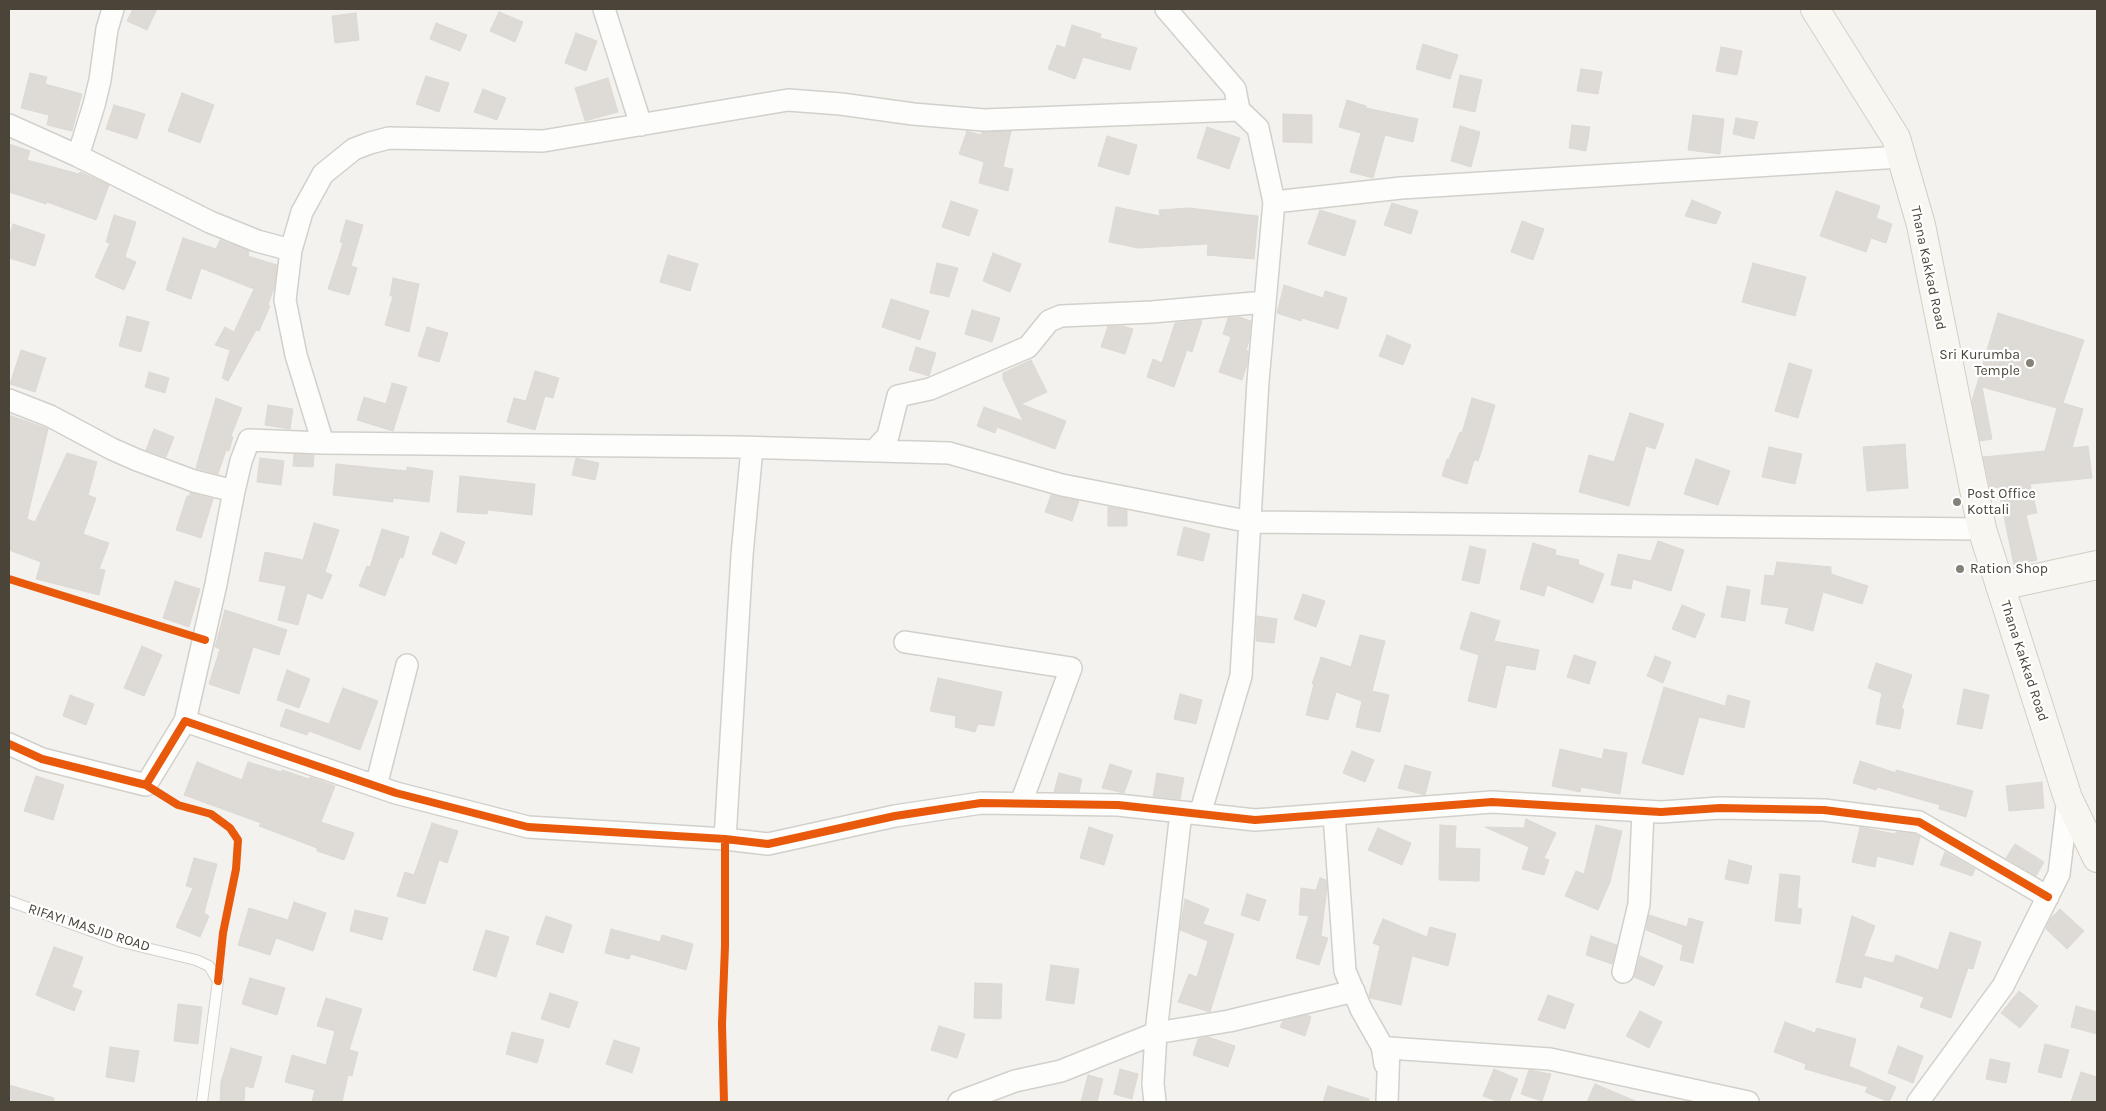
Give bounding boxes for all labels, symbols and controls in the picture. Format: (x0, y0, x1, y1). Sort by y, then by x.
street label: Thana Kakkad Road (1907, 205, 1949, 331)
place label: Sri Kurumba Temple (1939, 347, 2020, 380)
marker: Sri Kurumba Temple (2024, 357, 2036, 369)
place label: Post Office Kottali (1967, 486, 2036, 518)
marker: Post Office Kottali (1951, 496, 1963, 508)
place label: Ration Shop (1970, 561, 2048, 577)
marker: Ration Shop (1954, 563, 1966, 575)
street label: Thana Kakkad Road (1997, 598, 2051, 724)
street label: RIFAYI MASJID ROAD (26, 900, 152, 956)

